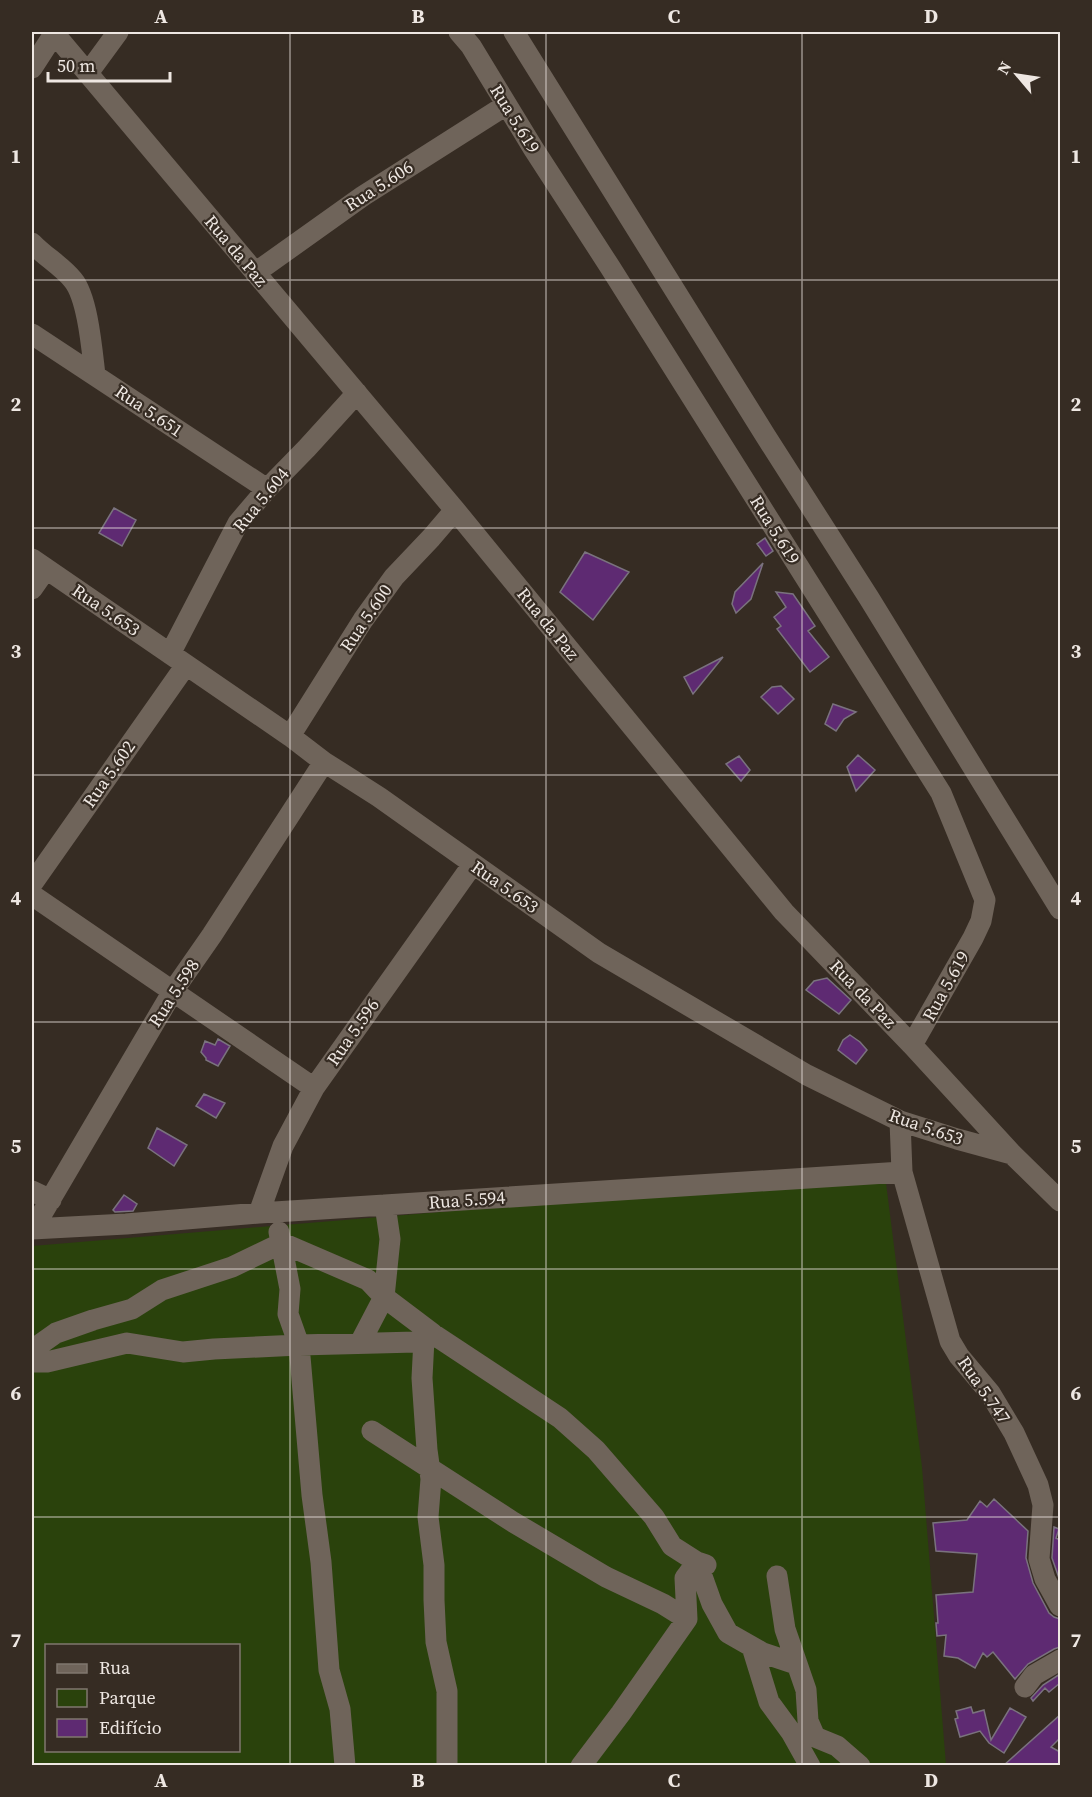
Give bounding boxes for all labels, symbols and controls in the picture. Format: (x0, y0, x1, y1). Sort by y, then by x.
text: A (154, 2, 168, 30)
text: B (411, 2, 425, 30)
text: C (668, 2, 680, 30)
text: D (924, 2, 938, 30)
scale bar (48, 45, 170, 83)
north arrow (987, 45, 1047, 105)
text: 50 m (57, 53, 95, 78)
text: N (991, 57, 1016, 78)
street label: Rua 5.619 (484, 80, 546, 158)
text: 1 (11, 142, 21, 170)
text: 1 (1071, 142, 1081, 170)
street label: Rua 5.606 (340, 154, 418, 217)
street label: Rua da Paz (199, 209, 274, 292)
street label: Rua 5.651 (110, 379, 188, 442)
text: 2 (11, 390, 22, 418)
text: 2 (1071, 390, 1082, 418)
street label: Rua 5.604 (227, 462, 294, 537)
street label: Rua 5.619 (744, 491, 806, 569)
street label: Rua 5.653 (67, 578, 145, 641)
street label: Rua 5.600 (334, 579, 397, 657)
street label: Rua da Paz (511, 582, 585, 665)
text: 3 (11, 637, 22, 665)
text: 3 (1071, 637, 1082, 665)
street label: Rua 5.602 (76, 735, 141, 812)
street label: Rua 5.653 (467, 854, 544, 919)
text: 4 (11, 884, 22, 912)
text: 4 (1071, 884, 1082, 912)
street label: Rua 5.619 (916, 946, 975, 1025)
street label: Rua 5.598 (142, 954, 205, 1032)
street label: Rua da Paz (824, 954, 902, 1034)
street label: Rua 5.596 (320, 993, 385, 1070)
street label: Rua 5.653 (886, 1102, 967, 1151)
text: 5 (11, 1132, 22, 1160)
text: 5 (1071, 1132, 1082, 1160)
street label: Rua 5.594 (428, 1184, 506, 1215)
street label: Rua 5.747 (952, 1351, 1017, 1428)
text: 6 (11, 1379, 22, 1407)
text: 6 (1071, 1379, 1082, 1407)
text: 7 (11, 1626, 22, 1654)
text: 7 (1071, 1626, 1082, 1654)
legend (45, 1644, 240, 1752)
text: Rua (99, 1655, 131, 1680)
text: Parque (99, 1685, 156, 1710)
text: Edifício (99, 1715, 162, 1740)
text: A (154, 1766, 168, 1794)
text: B (411, 1766, 425, 1794)
text: C (668, 1766, 680, 1794)
text: D (924, 1766, 938, 1794)

